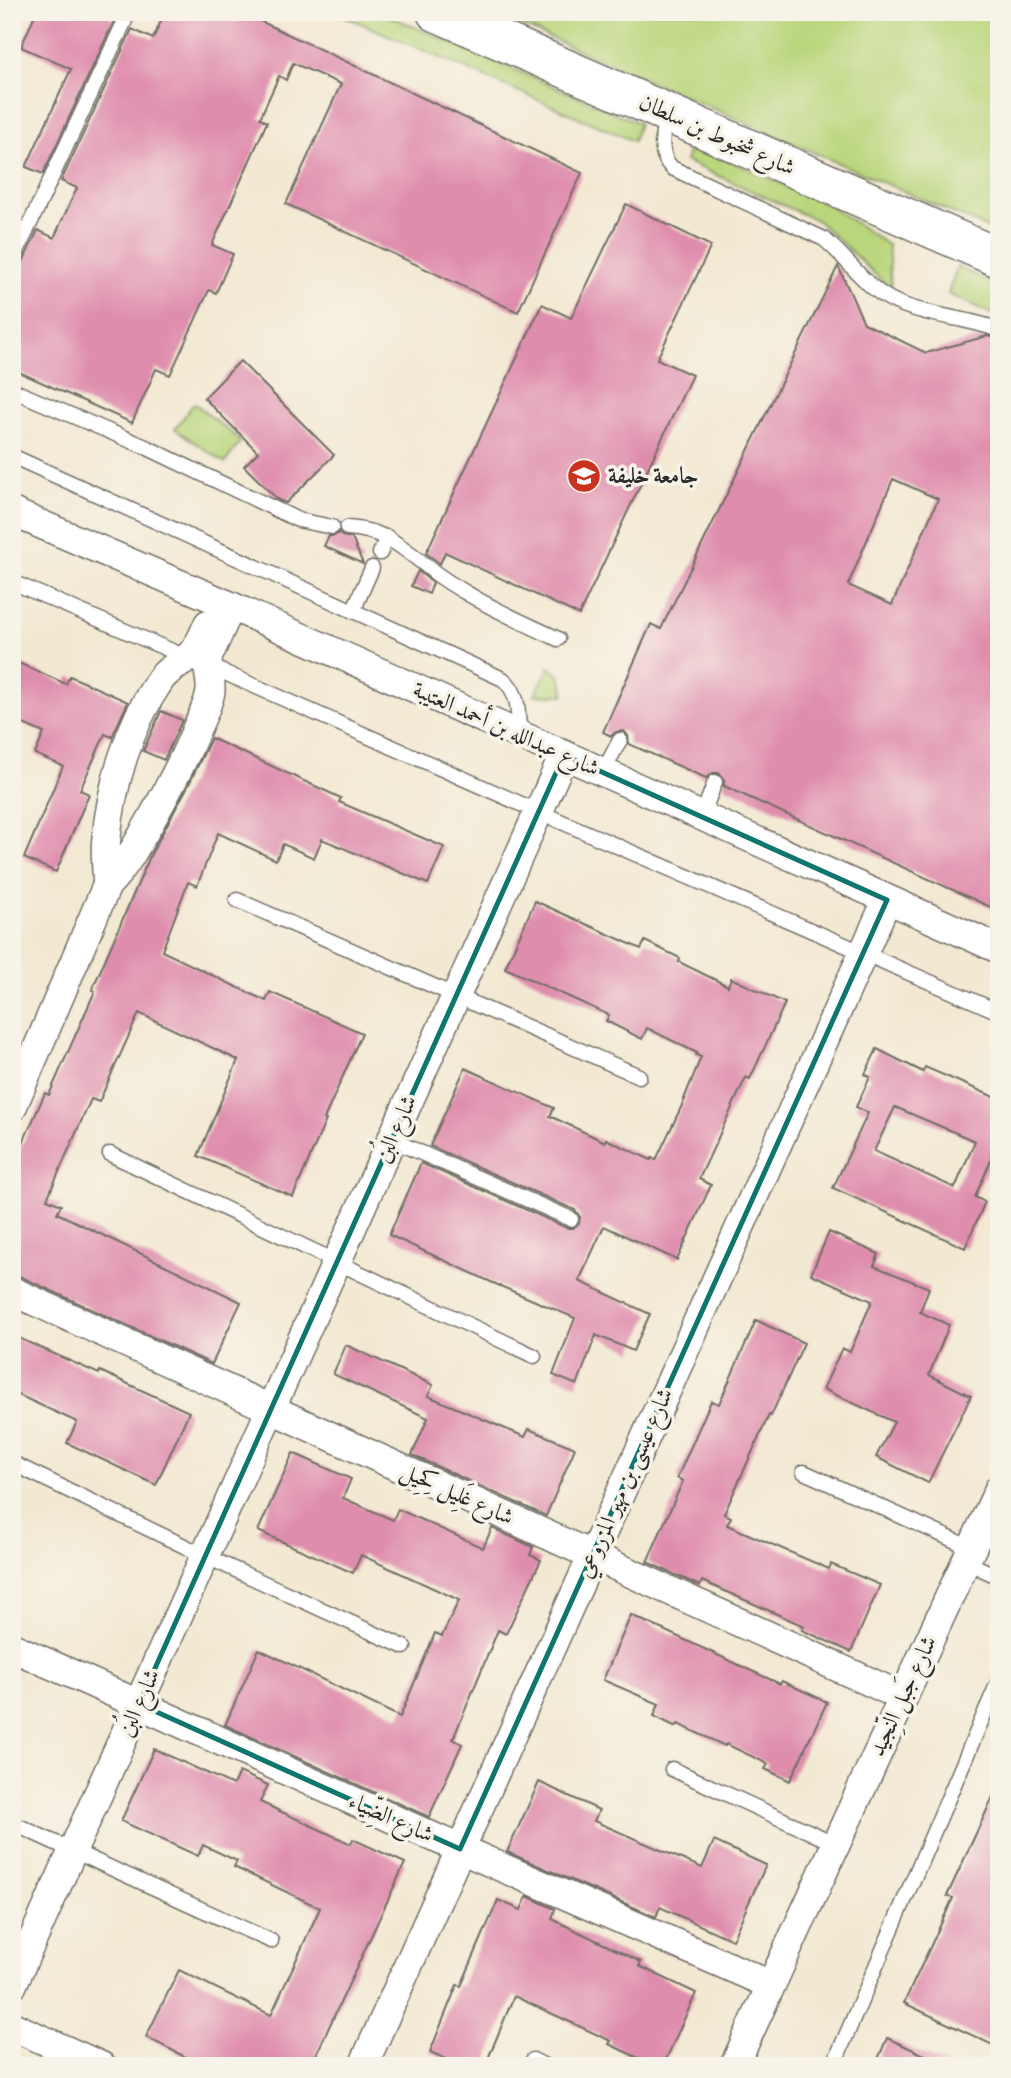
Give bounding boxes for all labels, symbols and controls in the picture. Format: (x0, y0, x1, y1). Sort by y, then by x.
street label: شارع شخبوط بن سلطان (633, 88, 799, 186)
school or university icon: جامعة خليفة (565, 457, 603, 495)
place label: جامعة خليفة (608, 462, 699, 490)
street label: شارع عبدالله بن أحمد العتيبة (406, 673, 605, 787)
street label: شارع البُن (363, 1088, 428, 1169)
street label: شارع عيسى بن مهير المزروعي (571, 1384, 684, 1584)
street label: شارع غَلِيل كِحِيل (394, 1454, 519, 1536)
street label: شارع جَبل النِّجيد (860, 1630, 948, 1763)
street label: شارع البُن (106, 1662, 171, 1743)
street label: شارع الضِّياء (342, 1785, 439, 1854)

